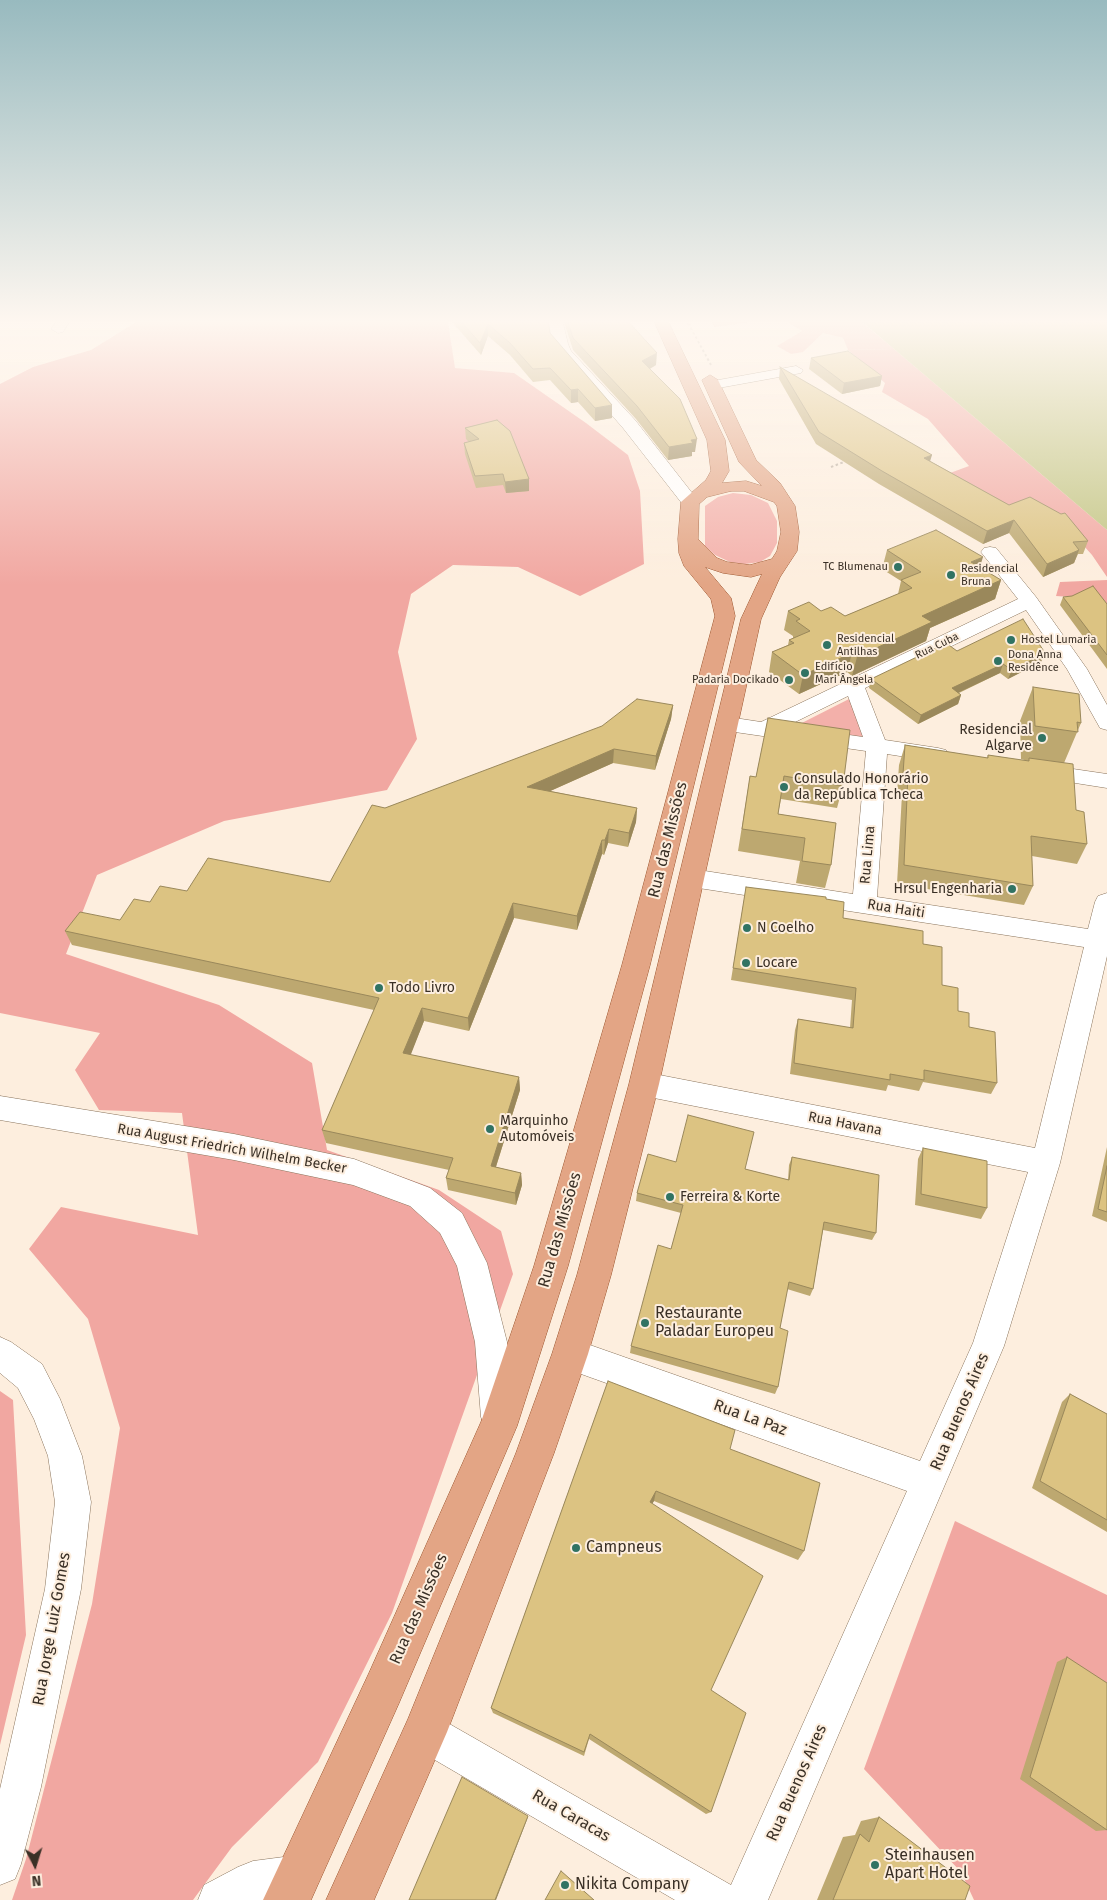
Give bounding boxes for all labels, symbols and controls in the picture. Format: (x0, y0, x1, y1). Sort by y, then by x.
place label: TC Blumenau (823, 560, 888, 574)
marker: TC Blumenau (892, 561, 904, 573)
place label: Residencial Bruna (961, 562, 1018, 588)
marker: Residencial Bruna (945, 569, 957, 581)
street label: Rua Cuba (913, 630, 961, 662)
place label: Residencial Antilhas (837, 632, 894, 658)
place label: Hostel Lumaria (1021, 633, 1096, 647)
marker: Hostel Lumaria (1005, 634, 1017, 646)
marker: Residencial Antilhas (821, 639, 833, 651)
place label: Dona Anna Residênce (1008, 648, 1062, 674)
marker: Dona Anna Residênce (992, 655, 1004, 667)
place label: Edifício Mari Ângela (815, 660, 873, 686)
marker: Edifício Mari Ângela (799, 667, 811, 679)
place label: Padaria Docikado (692, 673, 779, 687)
marker: Padaria Docikado (783, 674, 795, 686)
place label: Residencial Algarve (959, 722, 1032, 754)
marker: Residencial Algarve (1036, 732, 1048, 744)
place label: Consulado Honorário da República Tcheca (794, 771, 929, 804)
street label: Rua das Missões (644, 780, 692, 900)
marker: Consulado Honorário da República Tcheca (778, 781, 790, 793)
street label: Rua Lima (857, 825, 879, 885)
place label: Hrsul Engenharia (894, 881, 1002, 897)
marker: Hrsul Engenharia (1006, 883, 1018, 895)
street label: Rua Haiti (866, 896, 926, 922)
place label: N Coelho (757, 920, 814, 936)
marker: N Coelho (741, 922, 753, 934)
place label: Locare (756, 955, 798, 971)
marker: Locare (740, 957, 752, 969)
place label: Todo Livro (389, 980, 455, 996)
marker: Todo Livro (373, 982, 385, 994)
street label: Rua Havana (807, 1109, 883, 1139)
place label: Marquinho Automóveis (500, 1113, 574, 1146)
street label: Rua August Friedrich Wilhelm Becker (116, 1121, 348, 1177)
marker: Marquinho Automóveis (484, 1123, 496, 1135)
street label: Rua das Missões (534, 1170, 586, 1290)
place label: Ferreira & Korte (680, 1189, 780, 1205)
marker: Ferreira & Korte (664, 1191, 676, 1203)
place label: Restaurante Paladar Europeu (655, 1304, 774, 1342)
marker: Restaurante Paladar Europeu (639, 1317, 651, 1329)
street label: Rua Buenos Aires (927, 1350, 993, 1474)
street label: Rua La Paz (711, 1396, 789, 1440)
place label: Campneus (586, 1538, 662, 1558)
marker: Campneus (570, 1542, 582, 1554)
street label: Rua Jorge Luiz Gomes (29, 1551, 75, 1707)
street label: Rua das Missões (386, 1551, 452, 1667)
street label: Rua Buenos Aires (763, 1722, 831, 1844)
street label: Rua Caracas (528, 1786, 614, 1846)
north arrow (10, 1840, 60, 1890)
place label: Steinhausen Apart Hotel (885, 1846, 975, 1884)
marker: Steinhausen Apart Hotel (869, 1859, 881, 1871)
text: N (31, 1872, 42, 1889)
place label: Nikita Company (575, 1875, 689, 1895)
marker: Nikita Company (559, 1879, 571, 1891)

